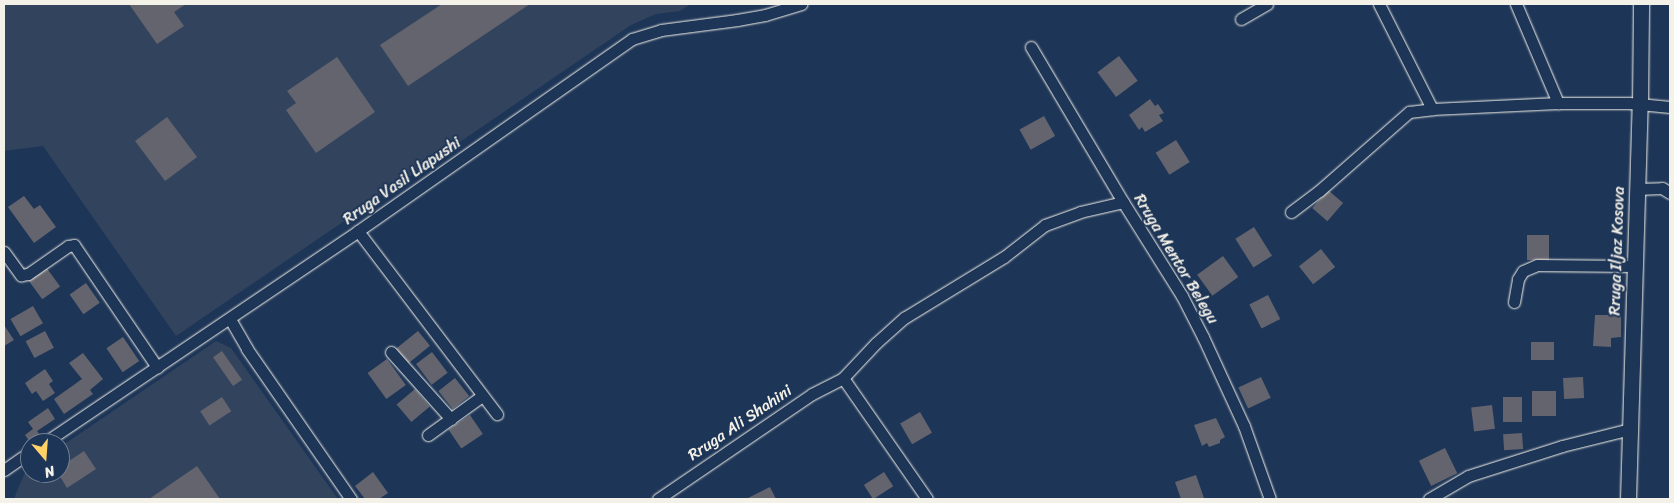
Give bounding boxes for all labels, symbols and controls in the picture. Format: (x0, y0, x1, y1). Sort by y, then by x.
street label: Rruga Vasil Llapushi (340, 133, 464, 229)
street label: Rruga Iljaz Kosova (1605, 186, 1629, 316)
street label: Rruga Mentor Belegu (1129, 190, 1223, 328)
street label: Rruga Ali Shahini (684, 381, 796, 465)
north arrow (20, 433, 70, 483)
text: N (41, 458, 58, 485)

